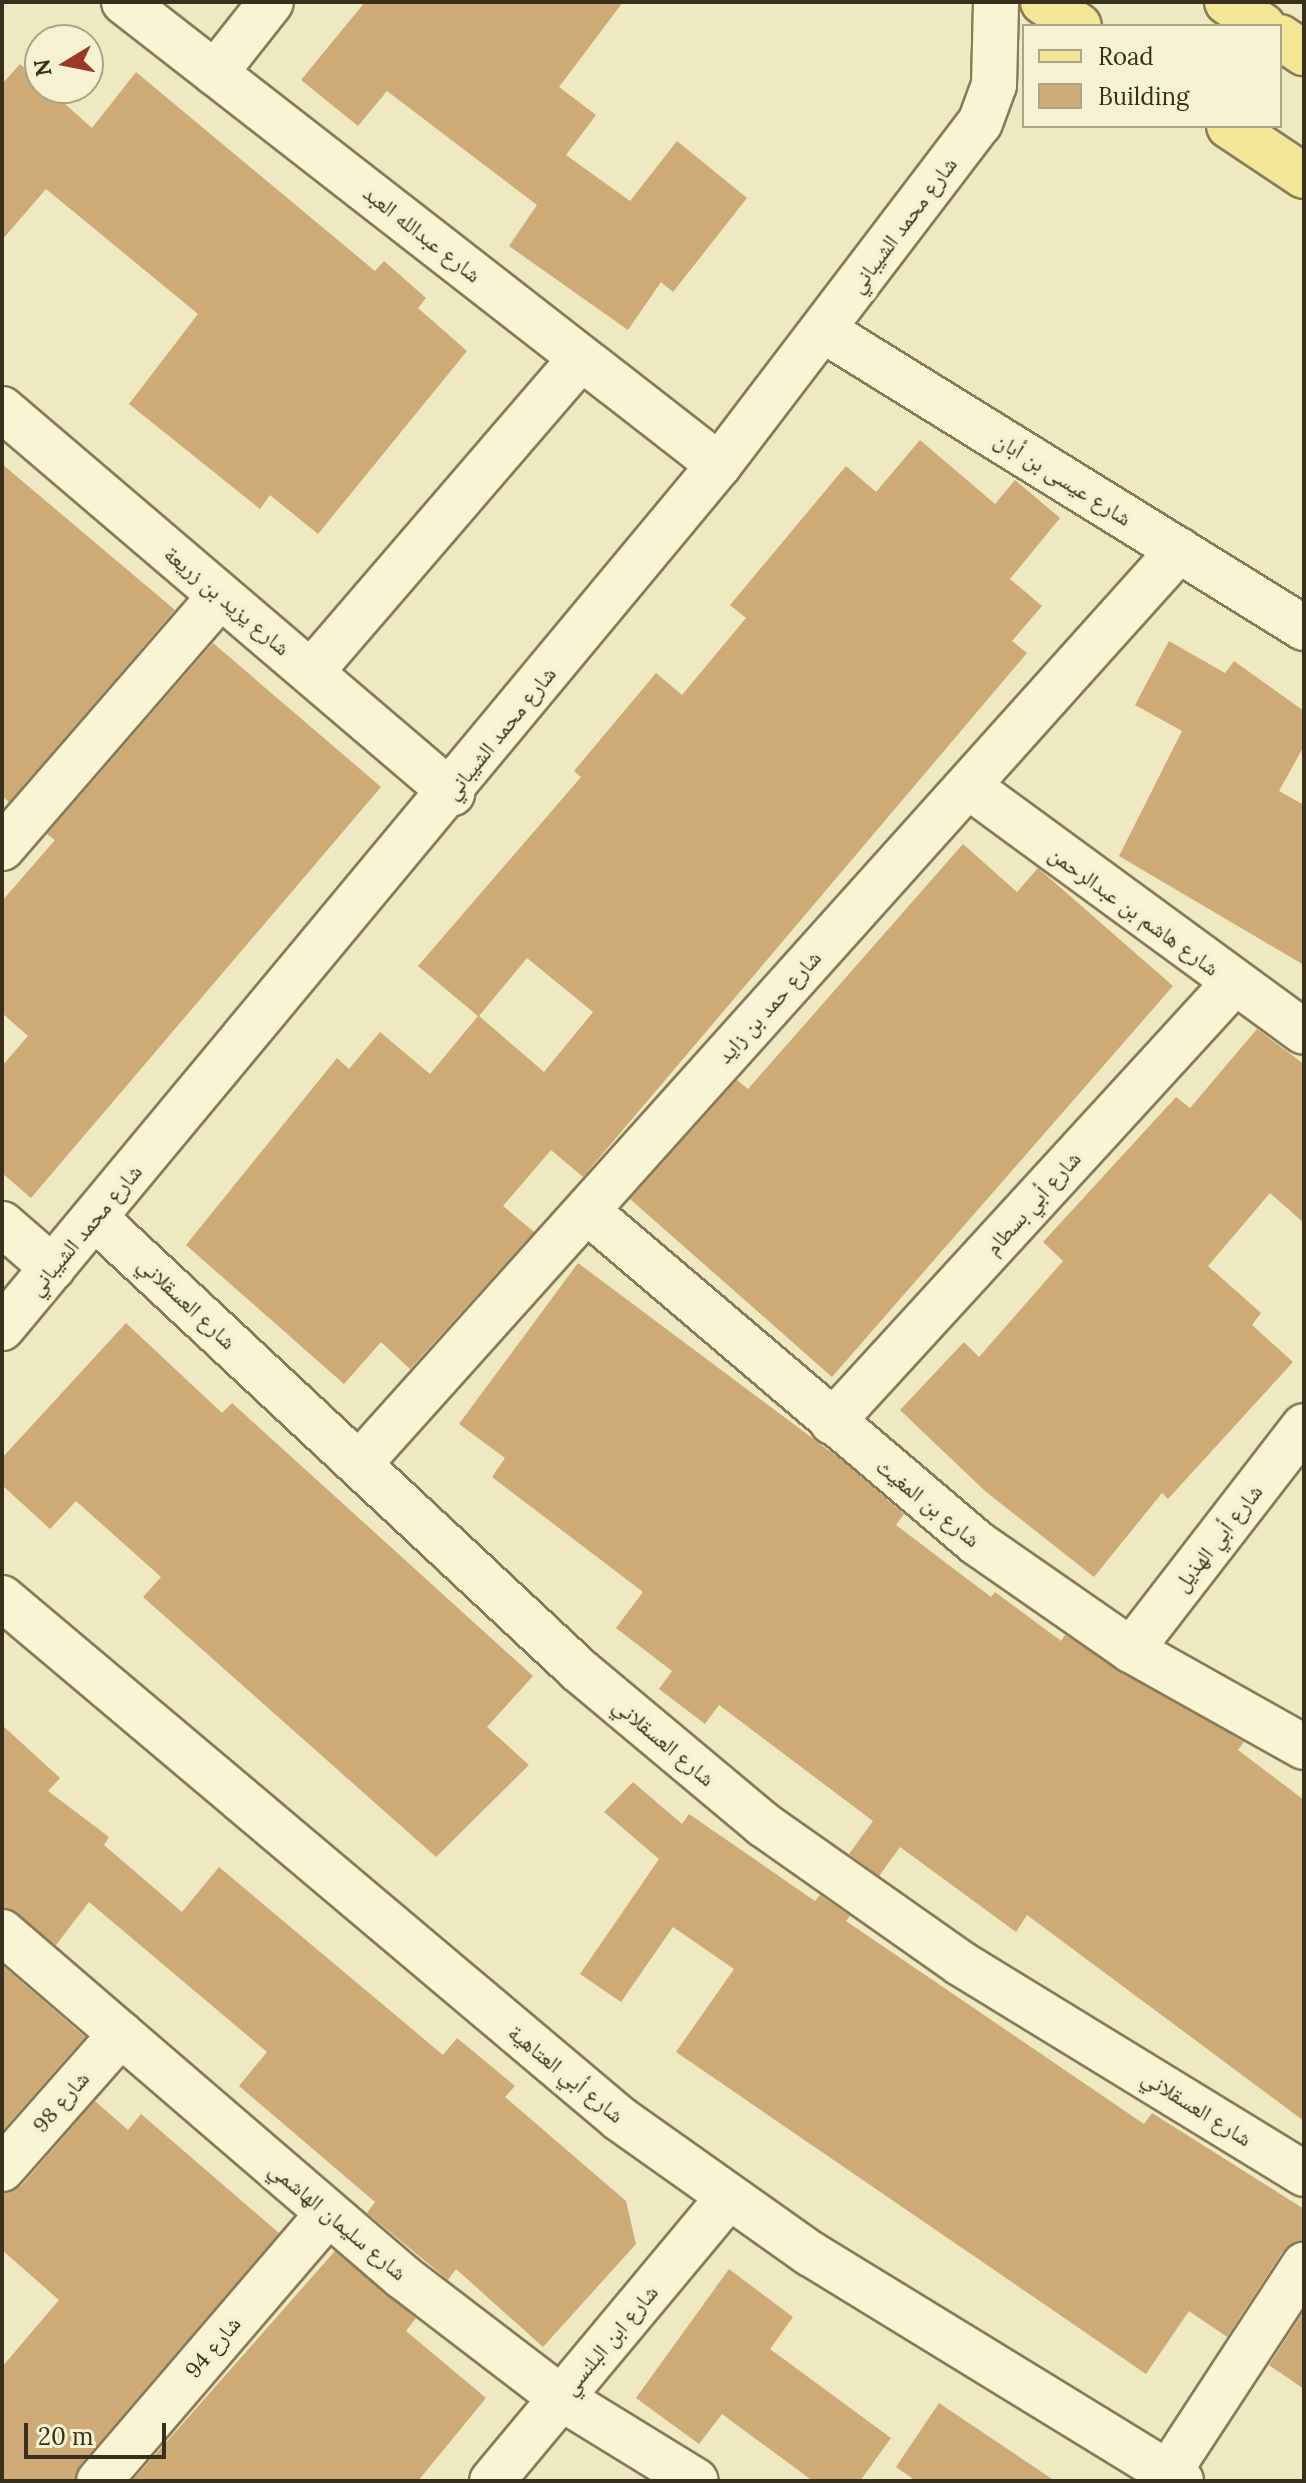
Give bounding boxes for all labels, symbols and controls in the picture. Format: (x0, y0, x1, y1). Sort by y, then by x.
north arrow (24, 24, 104, 104)
legend (1022, 24, 1282, 128)
text: Road (1098, 41, 1154, 72)
text: N (27, 57, 58, 79)
text: Building (1098, 81, 1189, 112)
street label: شارع محمد الشيباني (843, 152, 963, 298)
street label: شارع عبدالله العبد (358, 180, 486, 288)
street label: شارع عيسى بن أبان (990, 426, 1136, 532)
street label: شارع يزيد بن زريعة (159, 541, 295, 661)
street label: شارع محمد الشيباني (438, 661, 562, 805)
street label: شارع هاشم بن عبدالرحمن (1044, 840, 1224, 982)
street label: شارع حمد بن زايد (711, 945, 827, 1069)
street label: شارع أبي بسطام (979, 1146, 1087, 1260)
street label: شارع محمد الشيباني (22, 1159, 148, 1301)
street label: شارع العسقلاني (133, 1251, 241, 1355)
street label: شارع بن المغيث (871, 1453, 985, 1553)
street label: شارع أبي الهذيل (1168, 1479, 1268, 1597)
street label: شارع العسقلاني (608, 1692, 720, 1792)
street label: شارع أبي العتاهية (503, 2019, 629, 2129)
street label: شارع العسقلاني (1137, 2064, 1257, 2152)
street label: شارع 98 (27, 2066, 95, 2138)
street label: شارع سليمان الهاشمي (264, 2156, 412, 2286)
street label: شارع ابن البلنسي (556, 2280, 664, 2400)
street label: شارع 94 (180, 2311, 246, 2383)
scale bar (28, 2407, 170, 2457)
text: 20 m (38, 2421, 94, 2452)

